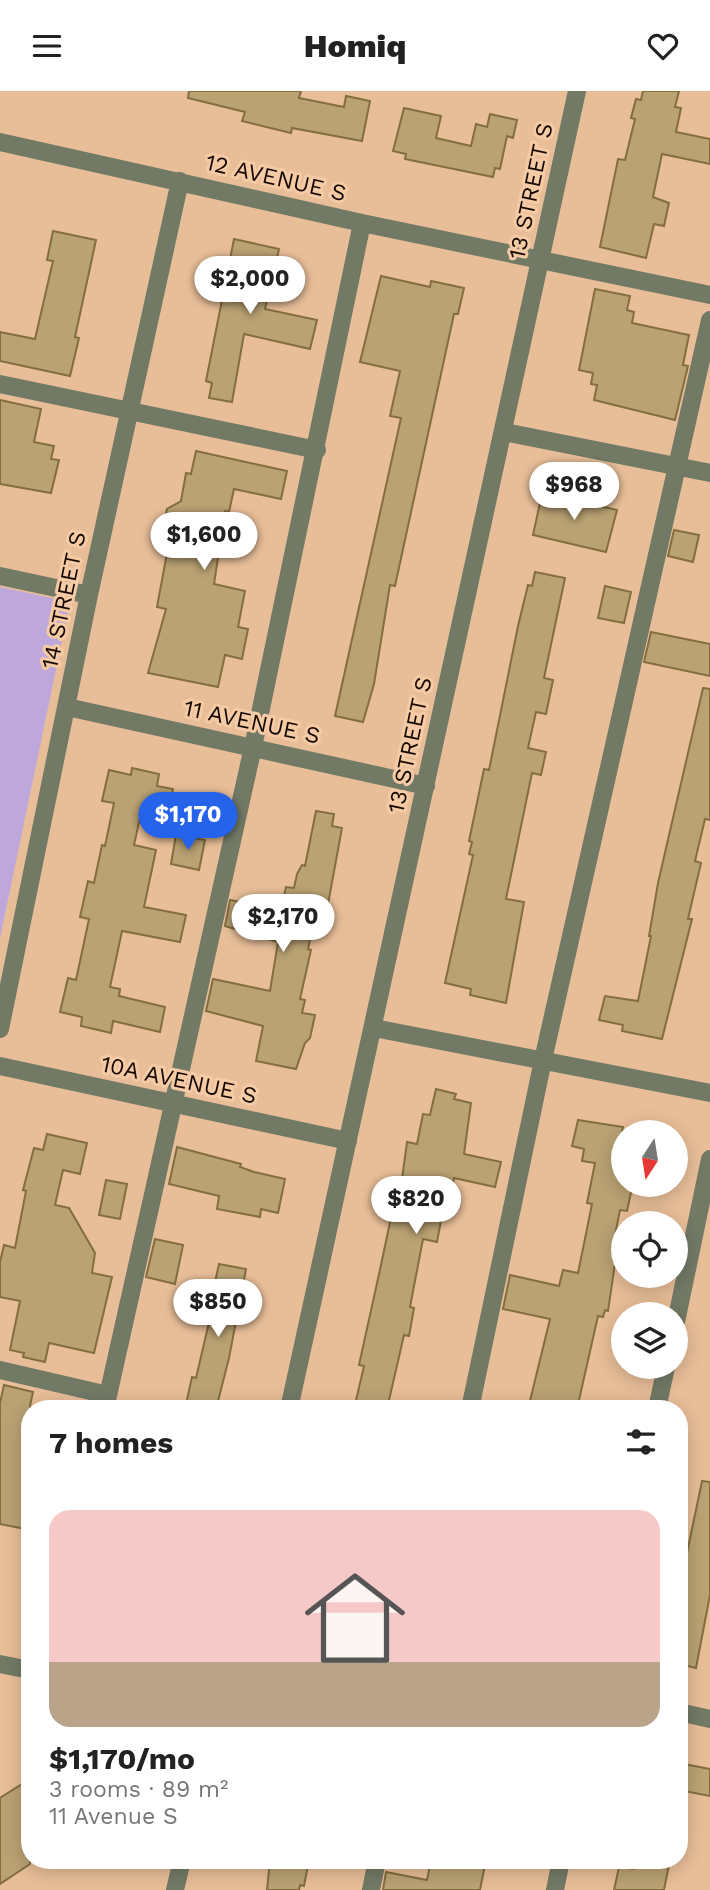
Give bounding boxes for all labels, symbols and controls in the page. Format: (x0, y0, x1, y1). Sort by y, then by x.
icon: menu (28, 27, 66, 65)
text: Homiq (304, 27, 406, 65)
icon: heart (644, 27, 682, 65)
street label: 13 STREET S (503, 120, 559, 262)
street label: 12 AVENUE S (203, 149, 349, 207)
pin: $2,000 (193, 257, 307, 316)
text: $2,000 (210, 265, 290, 292)
pin: $968 (533, 463, 615, 522)
text: $968 (545, 471, 603, 498)
pin: $1,600 (147, 512, 261, 572)
text: $1,600 (167, 521, 241, 548)
street label: 14 STREET S (36, 529, 92, 671)
street label: 13 STREET S (382, 674, 438, 816)
street label: 11 AVENUE S (181, 694, 323, 750)
pin: $1,170 (131, 793, 245, 852)
text: $1,170 (154, 801, 222, 828)
pin: $2,170 (226, 895, 340, 954)
text: $2,170 (248, 903, 318, 930)
street label: 10A AVENUE S (99, 1050, 259, 1110)
north arrow (611, 1120, 688, 1197)
map controls (611, 1120, 688, 1379)
pin: $820 (375, 1177, 457, 1236)
text: $820 (387, 1185, 445, 1212)
button: locate (611, 1211, 688, 1288)
pin: $850 (177, 1279, 259, 1339)
text: $850 (189, 1288, 247, 1315)
button: layers (611, 1302, 688, 1379)
icon: filters (622, 1423, 660, 1461)
text: 7 homes (49, 1425, 173, 1460)
icon: home (292, 1555, 418, 1681)
text: $1,170/mo (49, 1741, 195, 1776)
text: 3 rooms · 89 m² (49, 1776, 228, 1803)
text: 11 Avenue S (49, 1803, 178, 1830)

